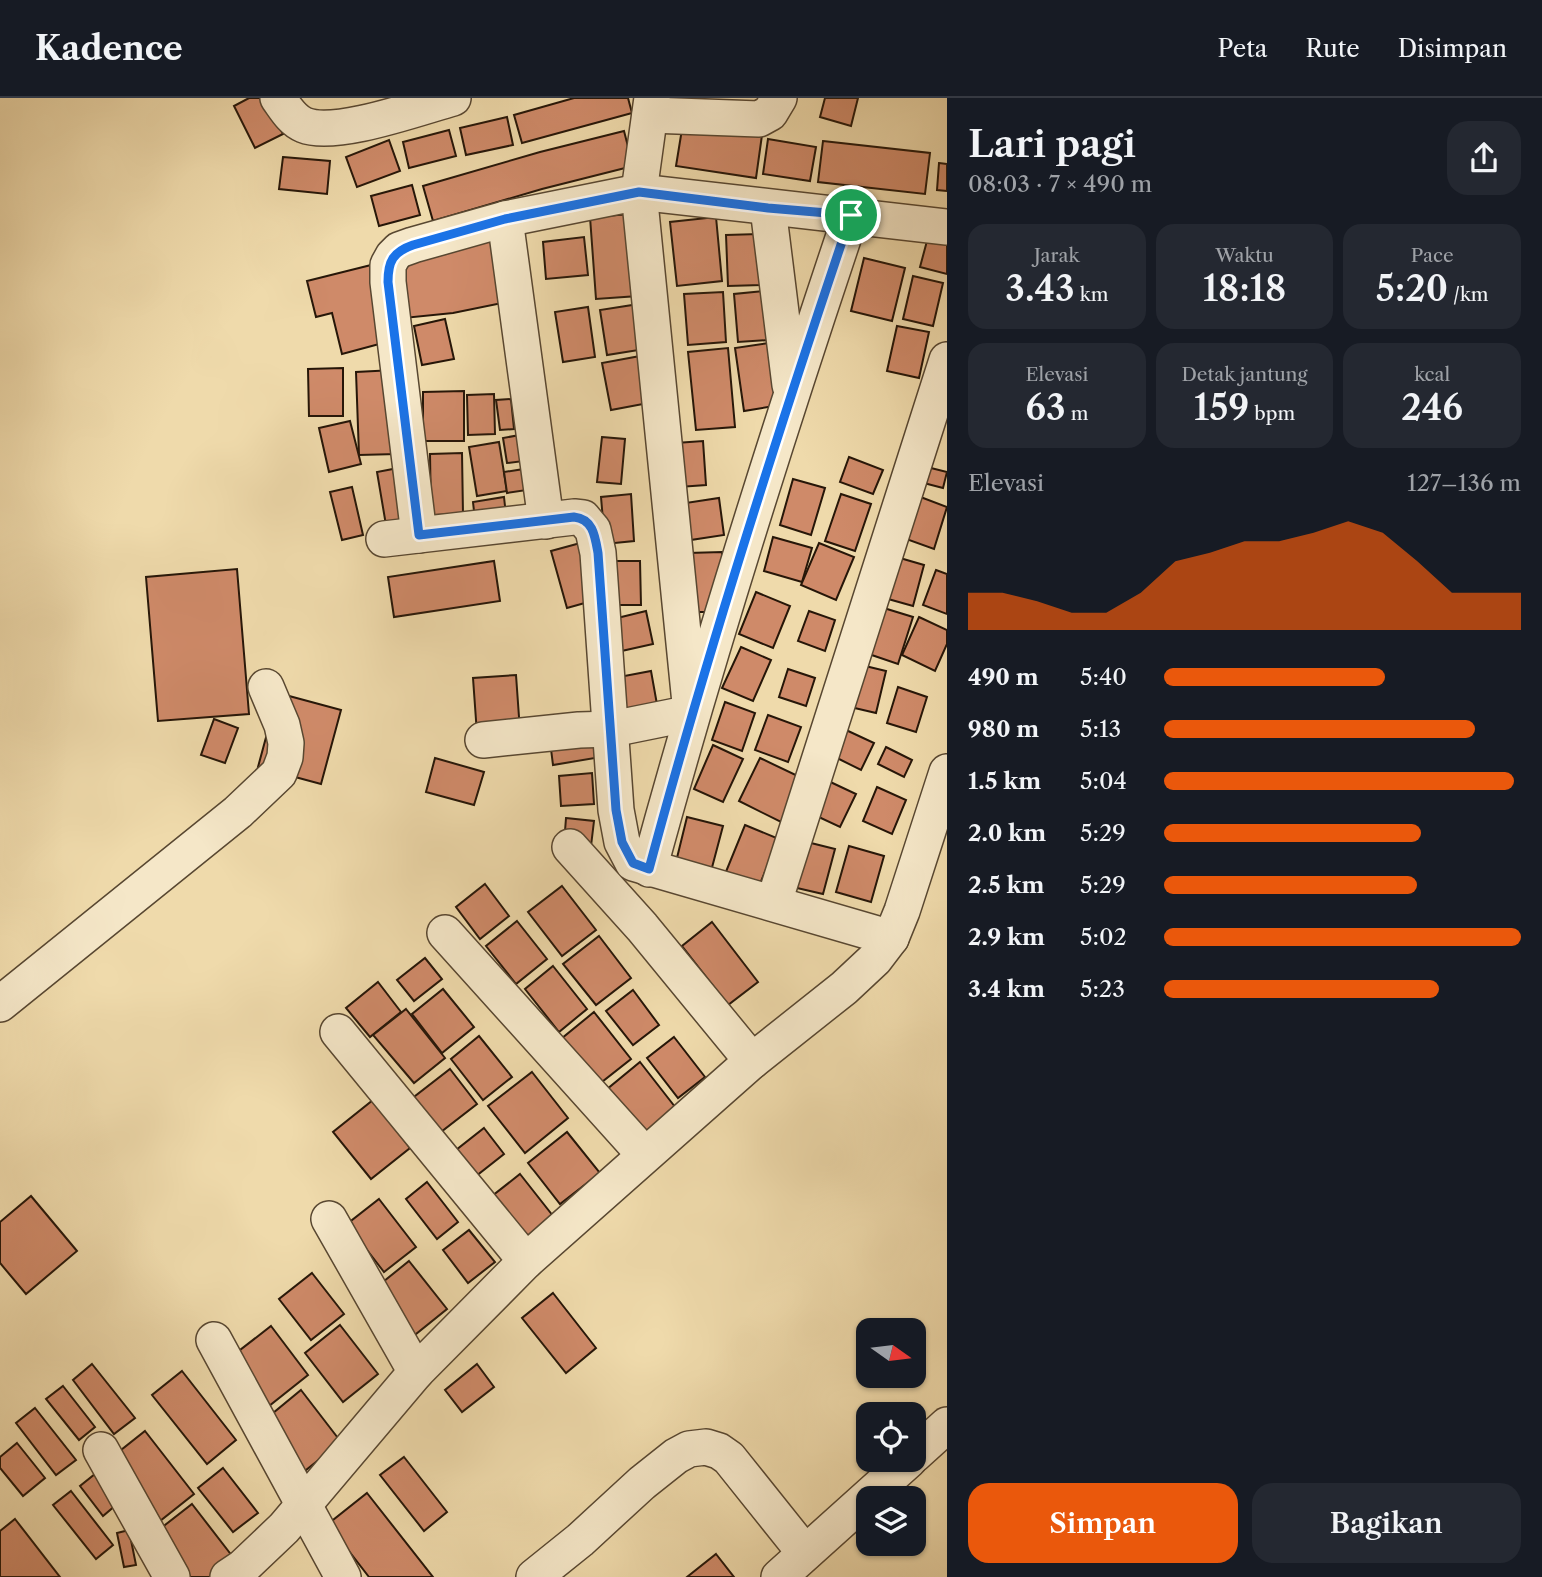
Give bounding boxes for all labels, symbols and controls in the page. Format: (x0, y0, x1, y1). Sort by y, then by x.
text: Kadence (35, 28, 183, 69)
text: Peta (1218, 34, 1267, 63)
text: Rute (1305, 34, 1360, 63)
text: Disimpan (1398, 34, 1507, 63)
text: Lari pagi (968, 120, 1136, 167)
button: share (1447, 121, 1521, 195)
text: 08:03 · 7 × 490 m (968, 170, 1152, 198)
pin (821, 185, 881, 245)
icon: arrive (832, 196, 870, 234)
text: Jarak (1034, 244, 1080, 267)
text: Waktu (1215, 244, 1274, 267)
text: Pace (1411, 244, 1454, 267)
text: 3.43 (1005, 267, 1075, 310)
text: 18:18 (1203, 267, 1286, 310)
text: 5:20 (1376, 267, 1448, 310)
text: km (1075, 283, 1108, 306)
text: /km (1448, 283, 1489, 306)
text: Elevasi (1025, 363, 1088, 386)
text: Detak jantung (1181, 363, 1308, 386)
text: kcal (1414, 363, 1450, 386)
text: 63 (1025, 386, 1066, 429)
text: 159 (1194, 386, 1249, 429)
text: 246 (1401, 386, 1463, 429)
text: m (1066, 402, 1088, 425)
text: bpm (1249, 402, 1295, 425)
text: Elevasi (968, 469, 1044, 497)
text: 127–136 m (1407, 469, 1521, 497)
text: 490 m (968, 663, 1039, 691)
text: 5:40 (1080, 663, 1127, 691)
text: 980 m (968, 715, 1039, 743)
text: 5:13 (1080, 715, 1121, 743)
text: 1.5 km (968, 767, 1041, 795)
text: 5:04 (1080, 767, 1127, 795)
text: 2.0 km (968, 819, 1046, 847)
text: 5:29 (1080, 819, 1126, 847)
text: 2.5 km (968, 871, 1044, 899)
text: 5:29 (1080, 871, 1126, 899)
text: 2.9 km (968, 923, 1045, 951)
text: 5:02 (1080, 923, 1127, 951)
text: 3.4 km (968, 975, 1045, 1003)
text: 5:23 (1080, 975, 1125, 1003)
north arrow (856, 1318, 926, 1388)
map controls (856, 1318, 926, 1556)
button: locate (856, 1402, 926, 1472)
button: Simpan (968, 1483, 1238, 1563)
button: Bagikan (1252, 1483, 1521, 1563)
button: layers (856, 1486, 926, 1556)

